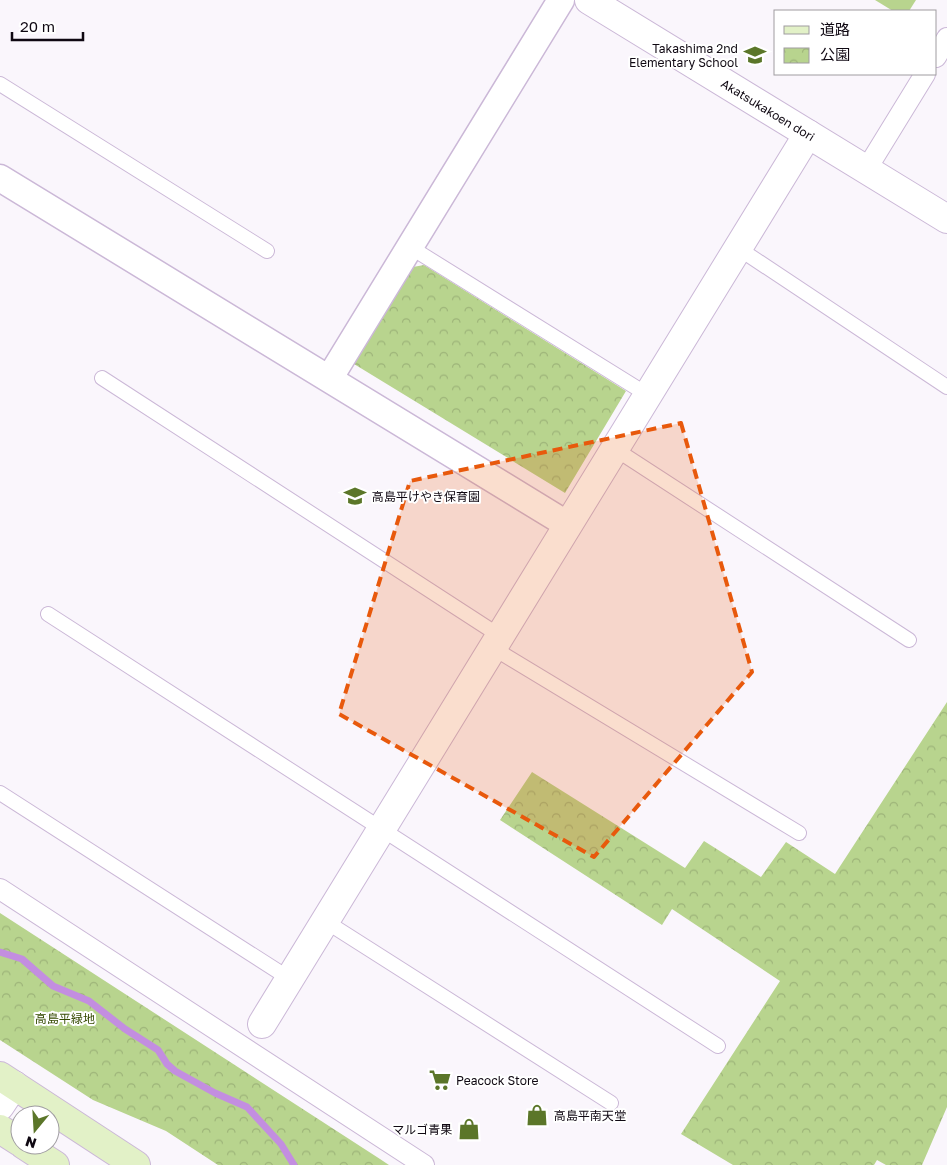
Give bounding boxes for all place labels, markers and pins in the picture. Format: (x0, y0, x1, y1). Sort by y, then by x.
place label: Takashima 2nd Elementary School (629, 41, 738, 70)
school or university icon: Takashima 2nd Elementary School (742, 42, 768, 68)
school or university icon: 高島平けやき保育園 (342, 483, 368, 509)
place label: 高島平けやき保育園 (372, 489, 480, 504)
supermarket icon: Peacock Store (427, 1067, 453, 1093)
place label: Peacock Store (456, 1073, 539, 1088)
shop icon: 高島平南天堂 (524, 1102, 550, 1128)
place label: 高島平南天堂 (554, 1108, 626, 1123)
shop icon: マルゴ青果 (456, 1116, 482, 1142)
place label: マルゴ青果 (392, 1122, 452, 1137)

